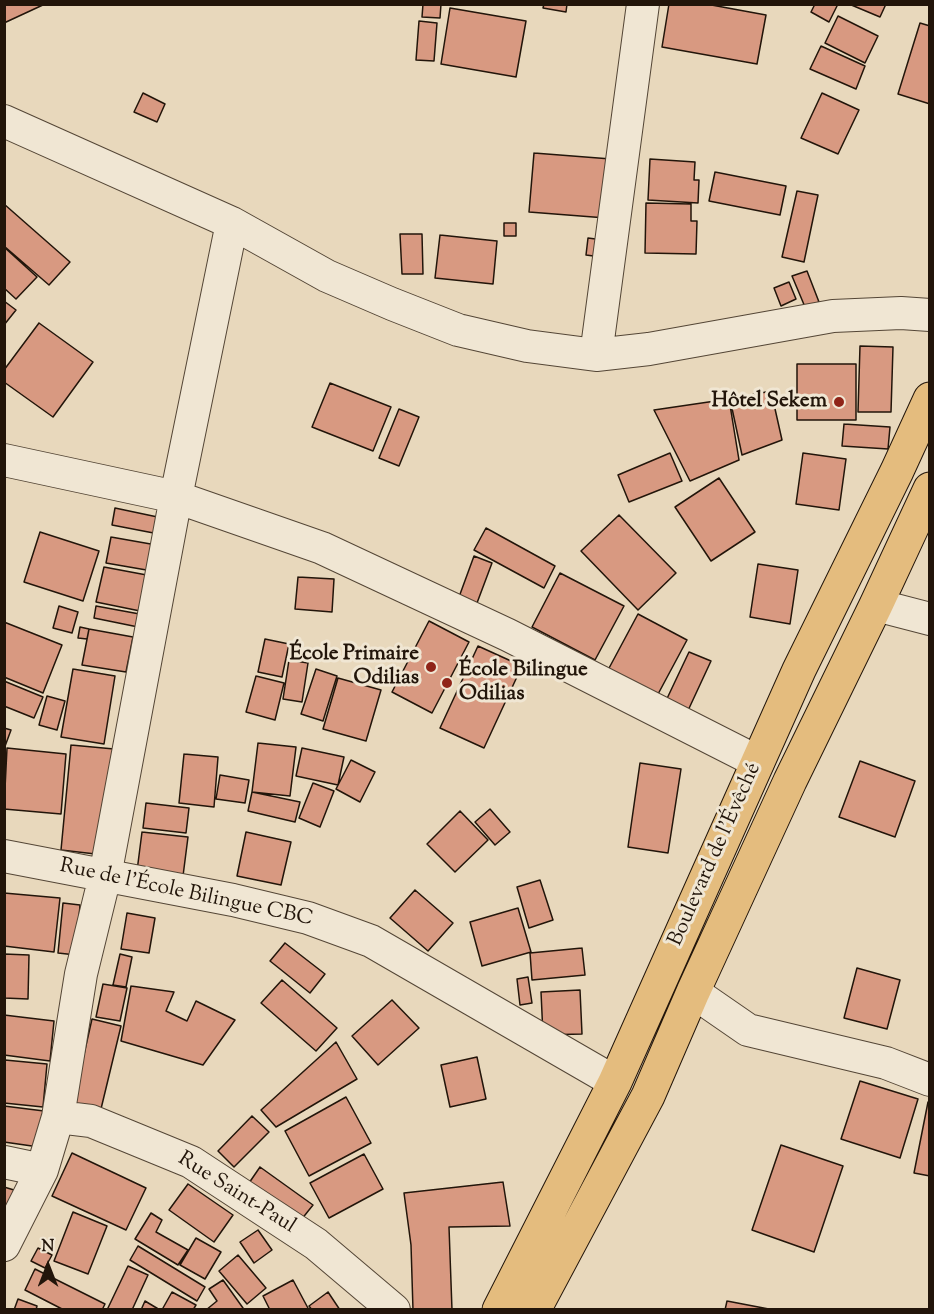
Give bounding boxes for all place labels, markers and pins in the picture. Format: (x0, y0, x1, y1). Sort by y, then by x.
place label: Hôtel Sekem (711, 389, 827, 415)
marker: Hôtel Sekem (832, 395, 846, 409)
place label: École Primaire Odilias (290, 642, 419, 692)
place label: École Bilingue Odilias (459, 658, 588, 708)
marker: École Primaire Odilias (424, 660, 438, 674)
marker: École Bilingue Odilias (440, 676, 454, 690)

